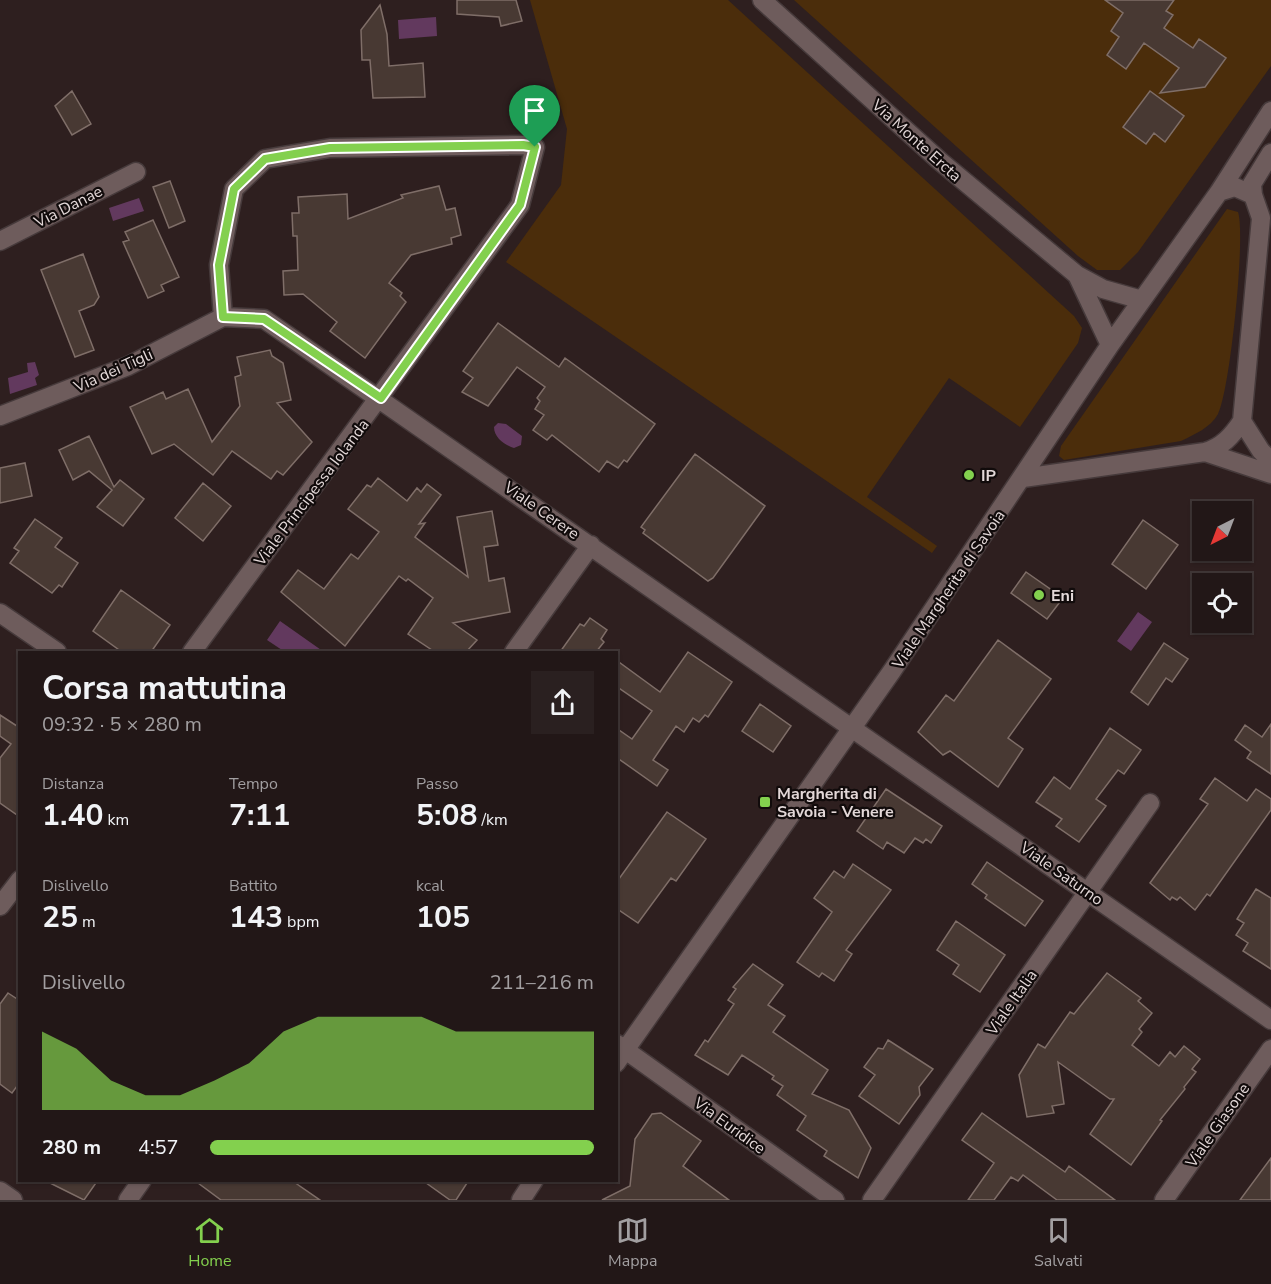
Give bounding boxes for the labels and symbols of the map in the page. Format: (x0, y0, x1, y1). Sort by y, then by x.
pin (509, 85, 560, 147)
street label: Via Monte Ercta (866, 94, 966, 187)
street label: Via Danae (30, 180, 106, 234)
street label: Via dei Tigli (70, 344, 156, 398)
street label: Viale Principessa Iolanda (249, 414, 374, 572)
place label: IP (981, 465, 996, 487)
marker: IP (962, 468, 976, 482)
street label: Viale Cerere (498, 476, 584, 545)
north arrow (1192, 501, 1252, 561)
street label: Viale Margherita di Savoia (887, 506, 1010, 674)
place label: Eni (1051, 585, 1074, 607)
marker: Eni (1032, 588, 1046, 602)
place label: Margherita di Savoia - Venere (777, 783, 894, 823)
marker: Margherita di Savoia - Venere (758, 795, 772, 809)
street label: Viale Saturno (1015, 836, 1108, 911)
street label: Viale Italia (981, 965, 1043, 1041)
street label: Viale Giasone (1180, 1079, 1255, 1173)
street label: Via Euridice (688, 1092, 770, 1159)

